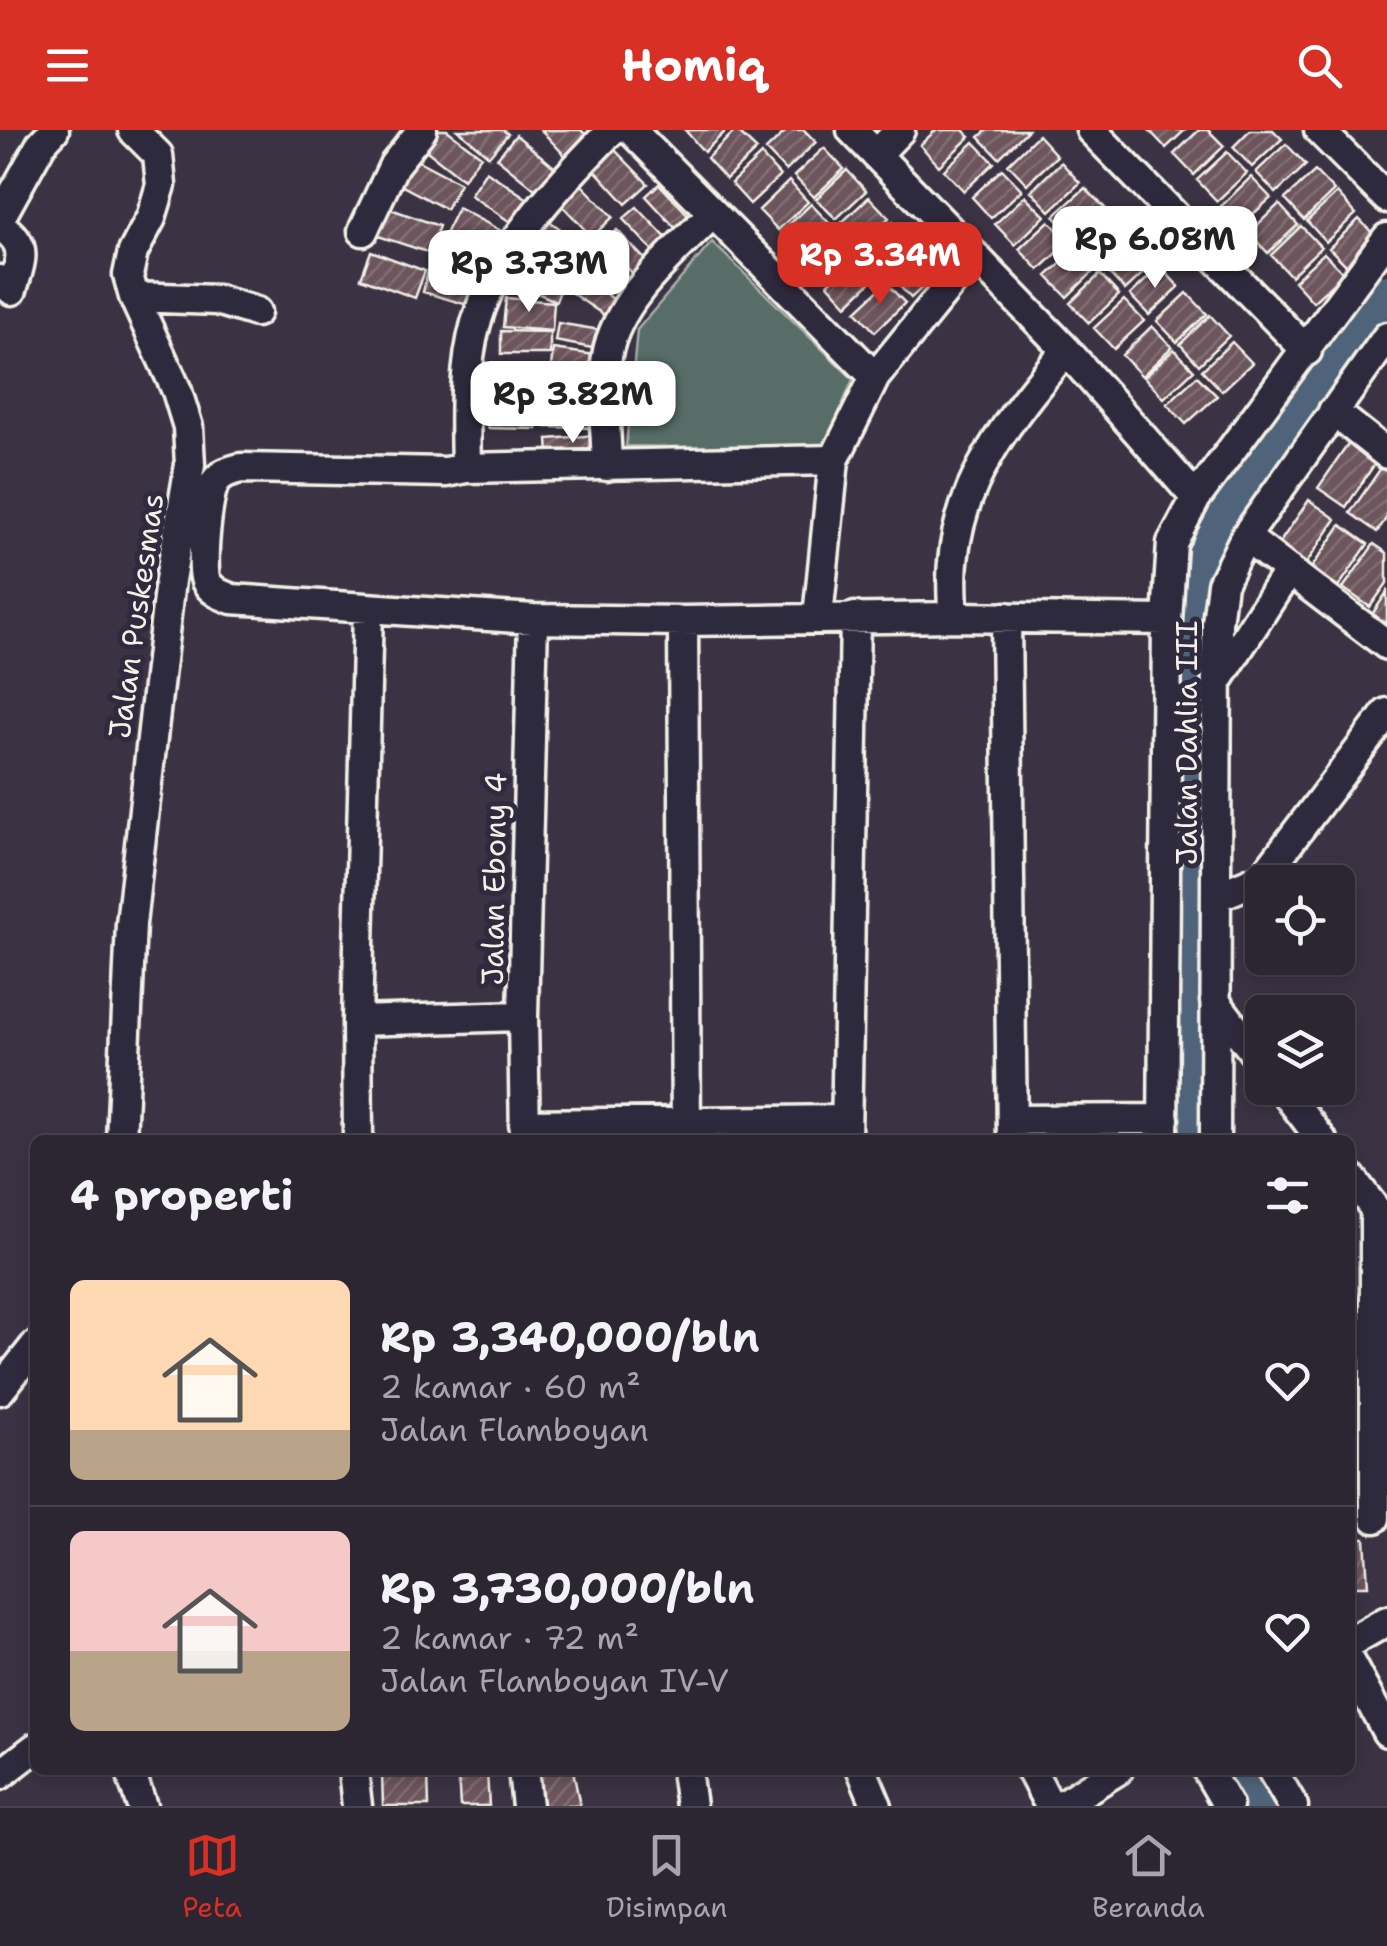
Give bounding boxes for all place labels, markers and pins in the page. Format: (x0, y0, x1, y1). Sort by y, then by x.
pin: Rp 6.08M (1052, 206, 1258, 291)
pin: Rp 3.34M (777, 222, 983, 307)
pin: Rp 3.73M (426, 230, 632, 315)
pin: Rp 3.82M (470, 361, 676, 446)

